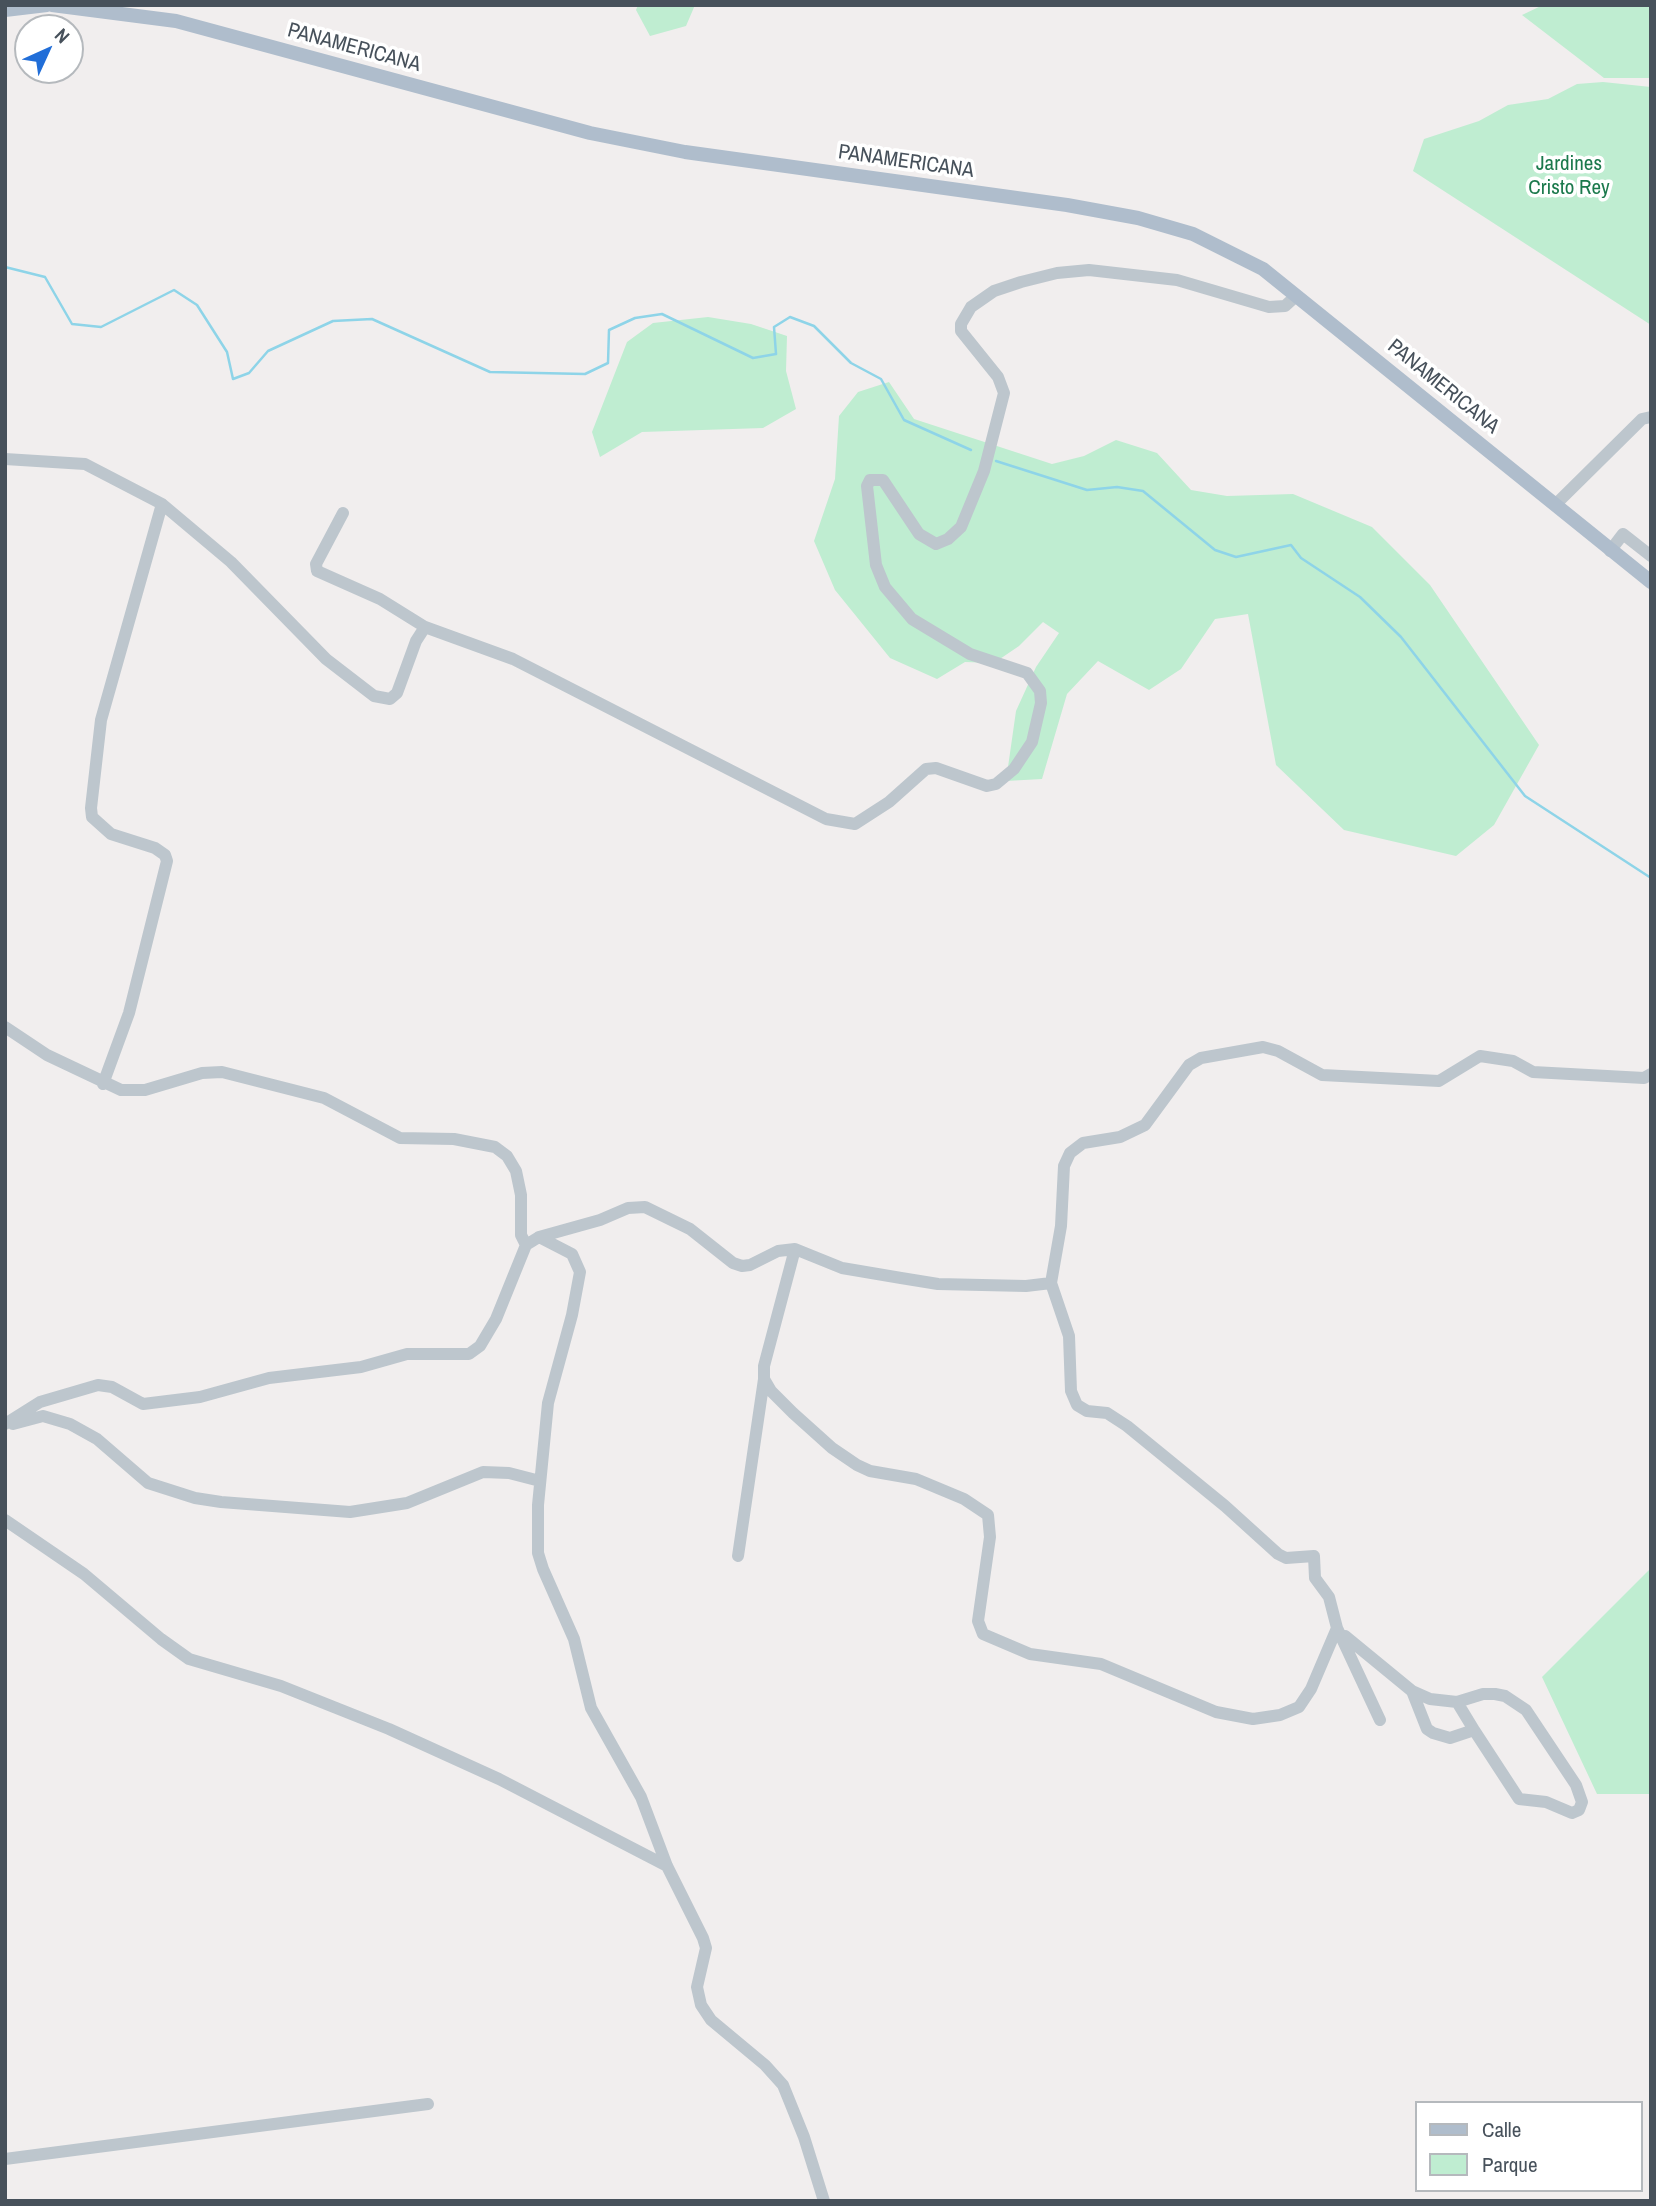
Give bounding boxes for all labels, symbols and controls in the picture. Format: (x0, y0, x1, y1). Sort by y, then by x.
north arrow (14, 14, 84, 84)
street label: PANAMERICANA (285, 18, 423, 78)
text: N (49, 22, 76, 49)
street label: PANAMERICANA (837, 140, 975, 184)
park label: Jardines Cristo Rey (1528, 151, 1610, 201)
street label: PANAMERICANA (1382, 334, 1504, 440)
legend (1414, 2101, 1642, 2192)
text: Calle (1482, 2115, 1521, 2144)
text: Parque (1482, 2150, 1538, 2179)

